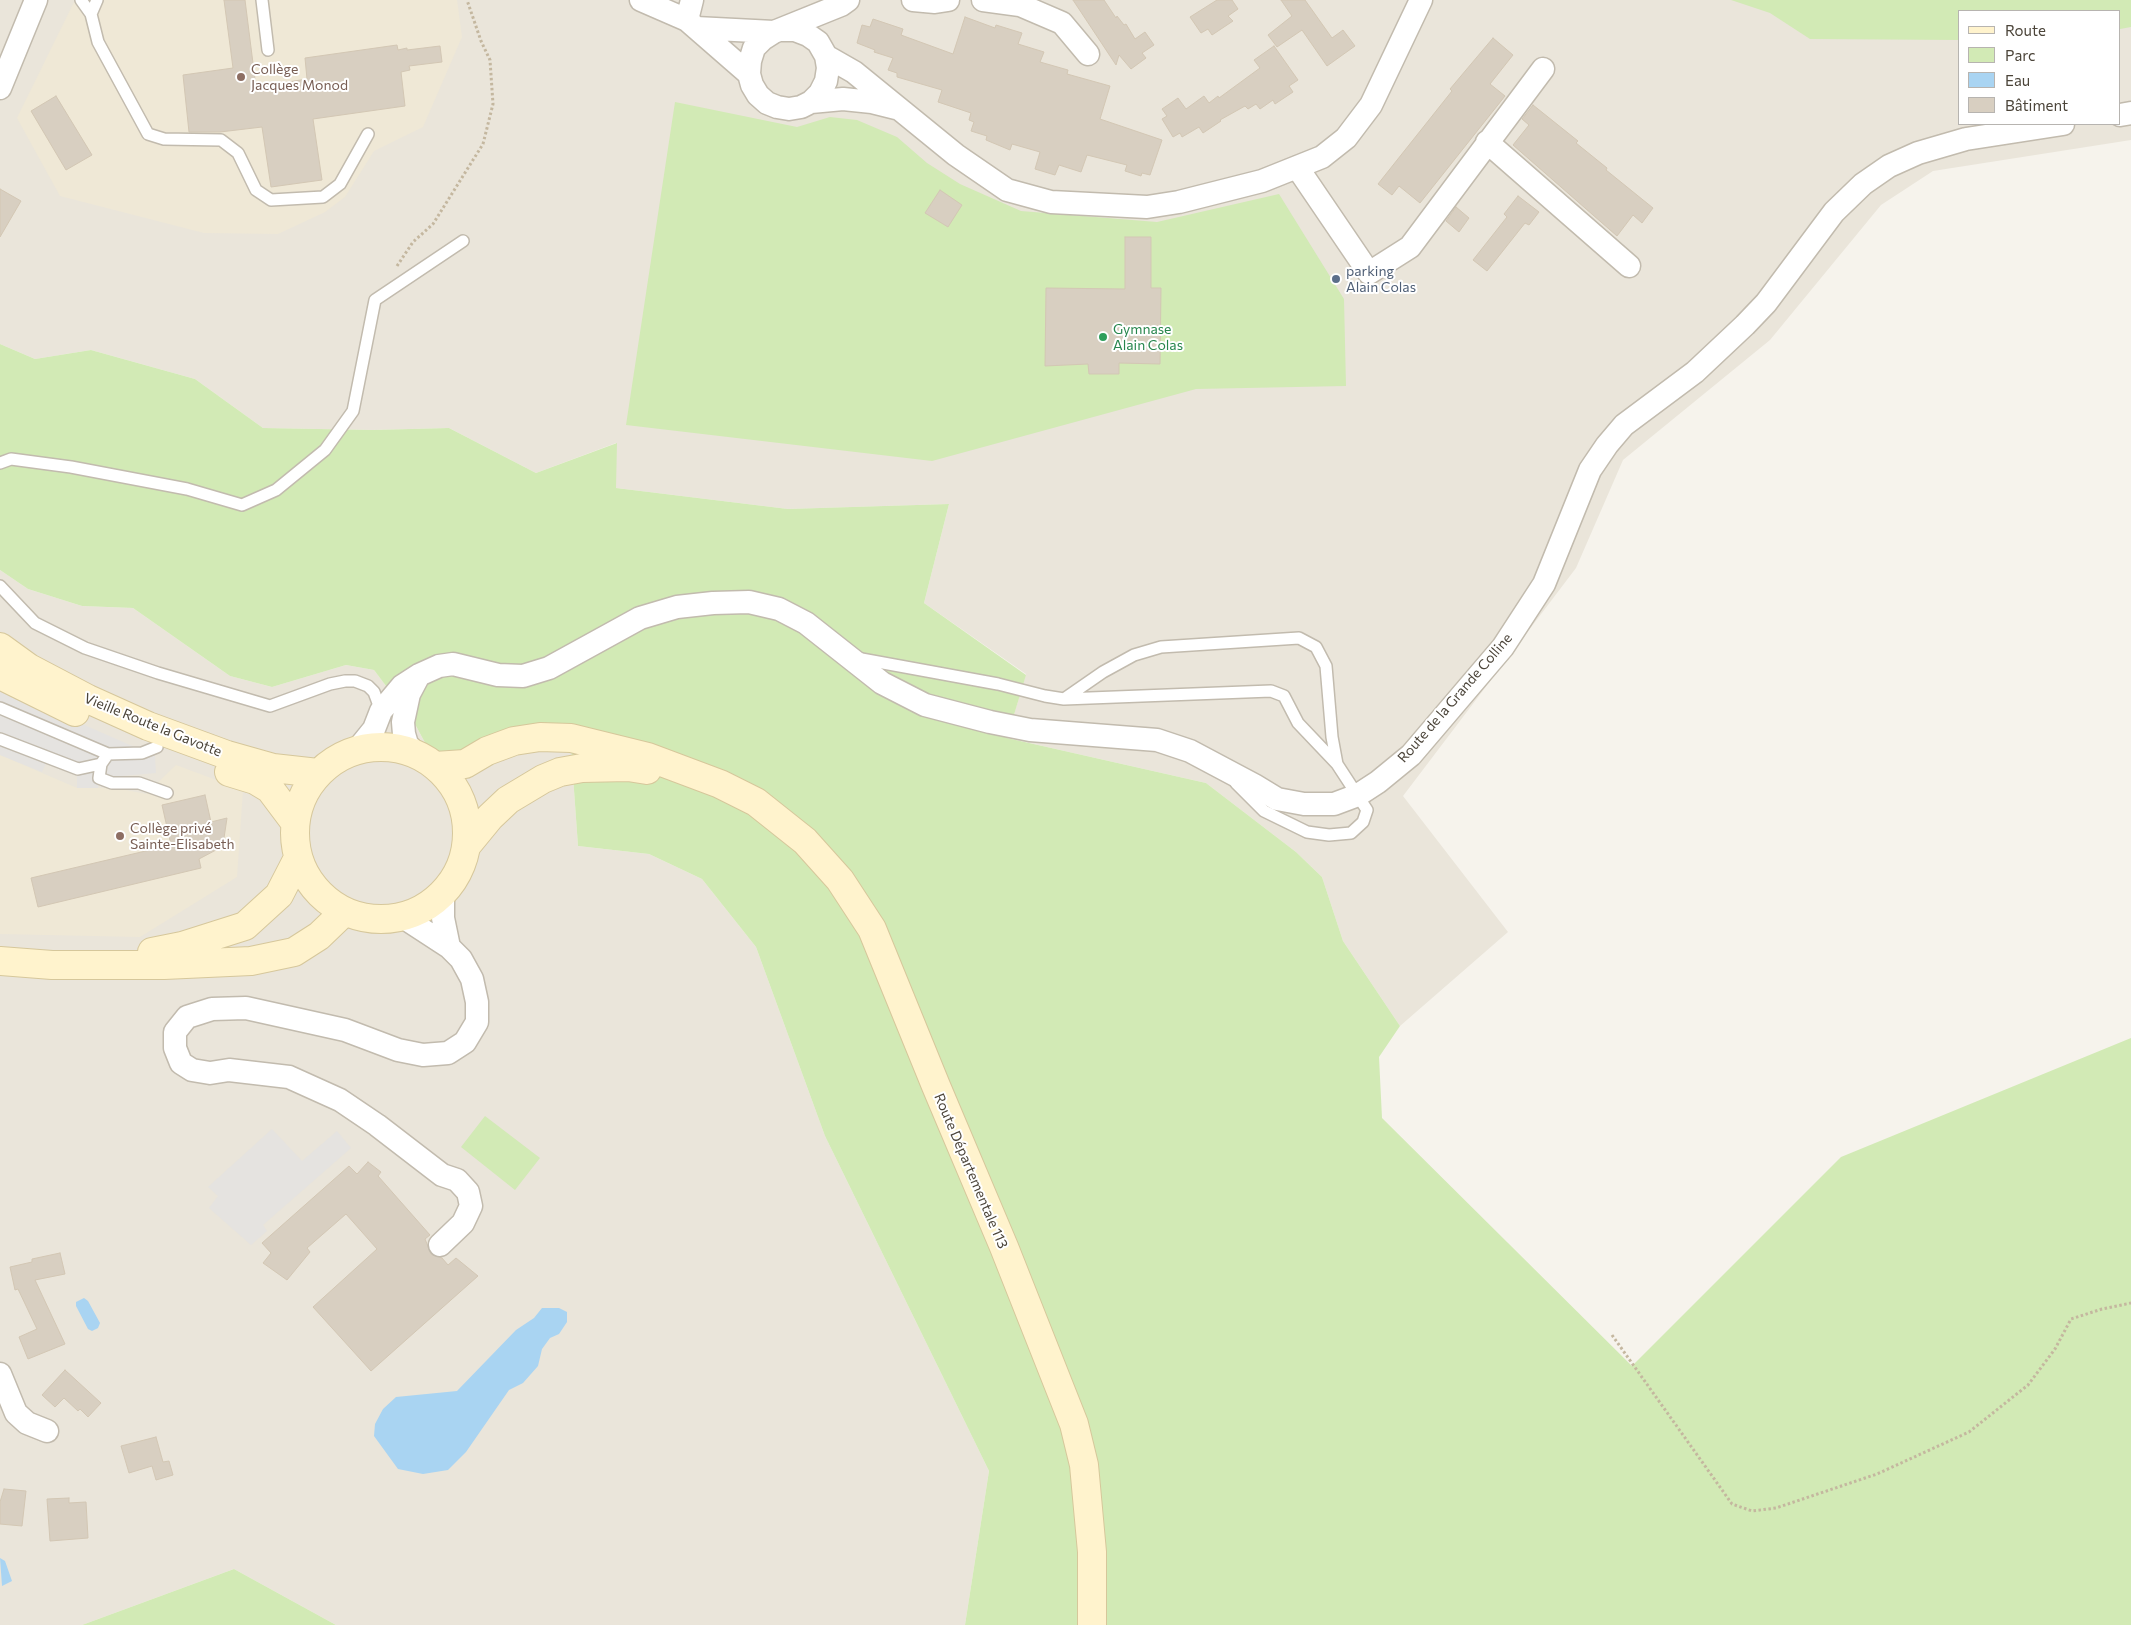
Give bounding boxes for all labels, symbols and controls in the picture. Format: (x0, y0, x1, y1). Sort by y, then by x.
legend (1958, 10, 2121, 125)
text: Route (2005, 21, 2046, 39)
text: Parc (2005, 46, 2035, 64)
place label: Collège Jacques Monod (251, 61, 348, 94)
marker: Collège Jacques Monod (235, 71, 247, 83)
text: Eau (2005, 71, 2030, 89)
text: Bâtiment (2005, 96, 2068, 114)
place label: parking Alain Colas (1346, 263, 1416, 296)
marker: parking Alain Colas (1330, 273, 1342, 285)
place label: Gymnase Alain Colas (1113, 321, 1183, 354)
marker: Gymnase Alain Colas (1097, 331, 1109, 343)
street label: Route de la Grande Colline (1394, 630, 1516, 766)
street label: Vieille Route la Gavotte (82, 690, 224, 760)
place label: Collège privé Sainte-Elisabeth (130, 820, 235, 852)
marker: Collège privé Sainte-Elisabeth (114, 830, 126, 842)
street label: Route Départementale 113 (931, 1091, 1011, 1251)

